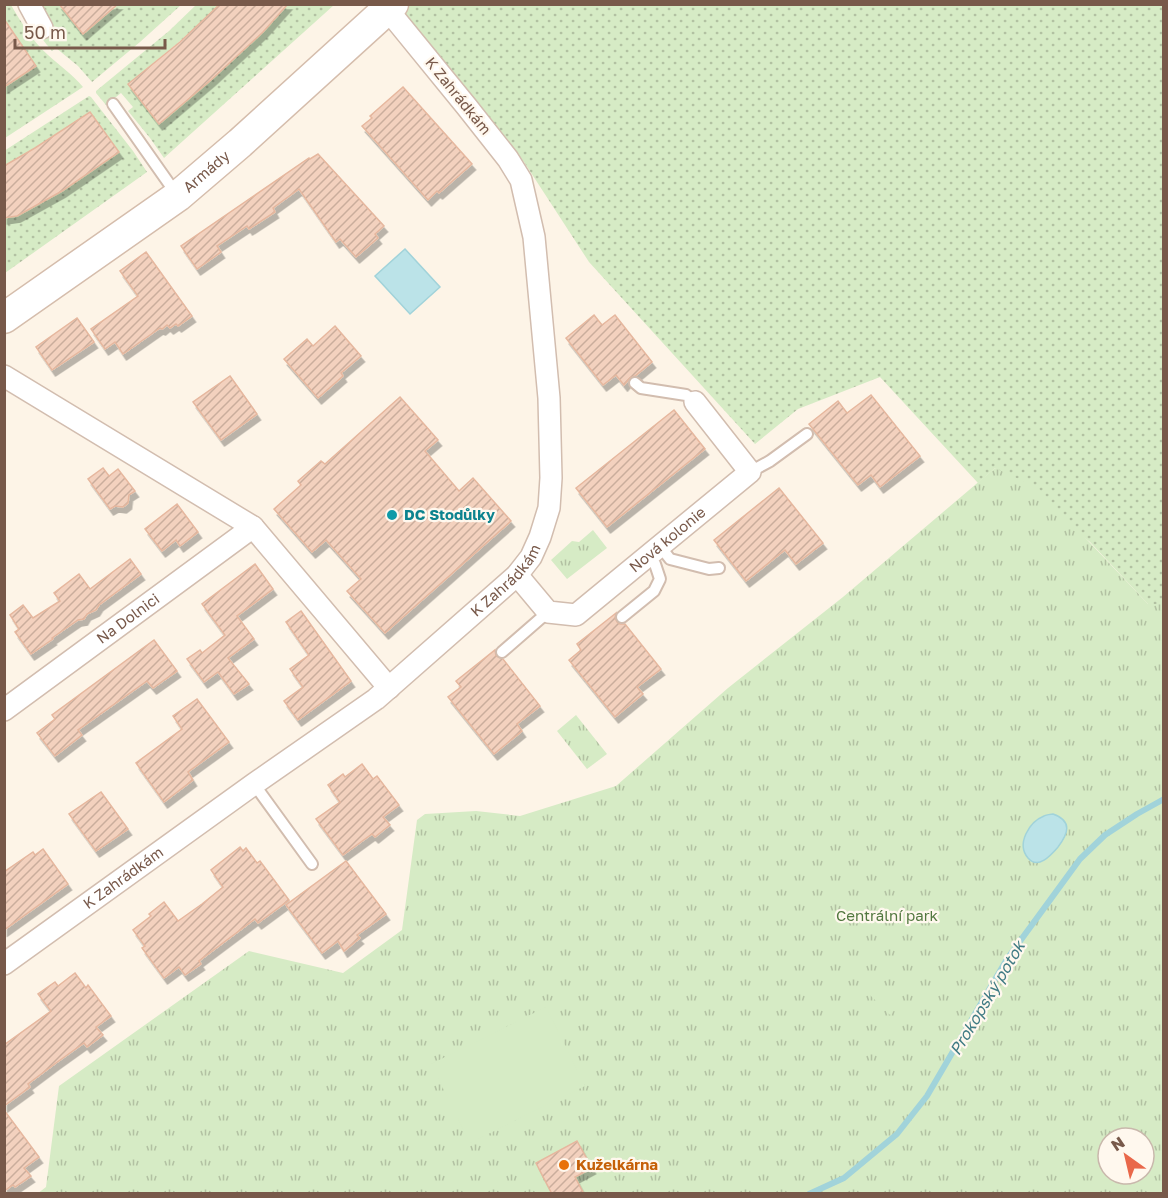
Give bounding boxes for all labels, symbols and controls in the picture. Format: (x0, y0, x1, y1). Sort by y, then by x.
scale bar (15, 12, 165, 50)
text: 50 m (24, 21, 66, 43)
street label: K Zahrádkám (422, 53, 495, 138)
street label: Armády (179, 146, 233, 196)
street label: Nová kolonie (625, 502, 709, 575)
place label: DC Stodůlky (404, 505, 495, 523)
marker: DC Stodůlky (385, 508, 399, 522)
street label: K Zahrádkám (466, 541, 544, 620)
street label: Na Dolnici (93, 589, 162, 647)
street label: K Zahrádkám (79, 842, 166, 912)
park label: Centrální park (836, 906, 939, 924)
water label: Prokopský potok (945, 936, 1030, 1059)
north arrow (1096, 1126, 1156, 1186)
text: N (1107, 1132, 1128, 1155)
place label: Kuželkárna (576, 1155, 658, 1173)
marker: Kuželkárna (557, 1158, 571, 1172)

